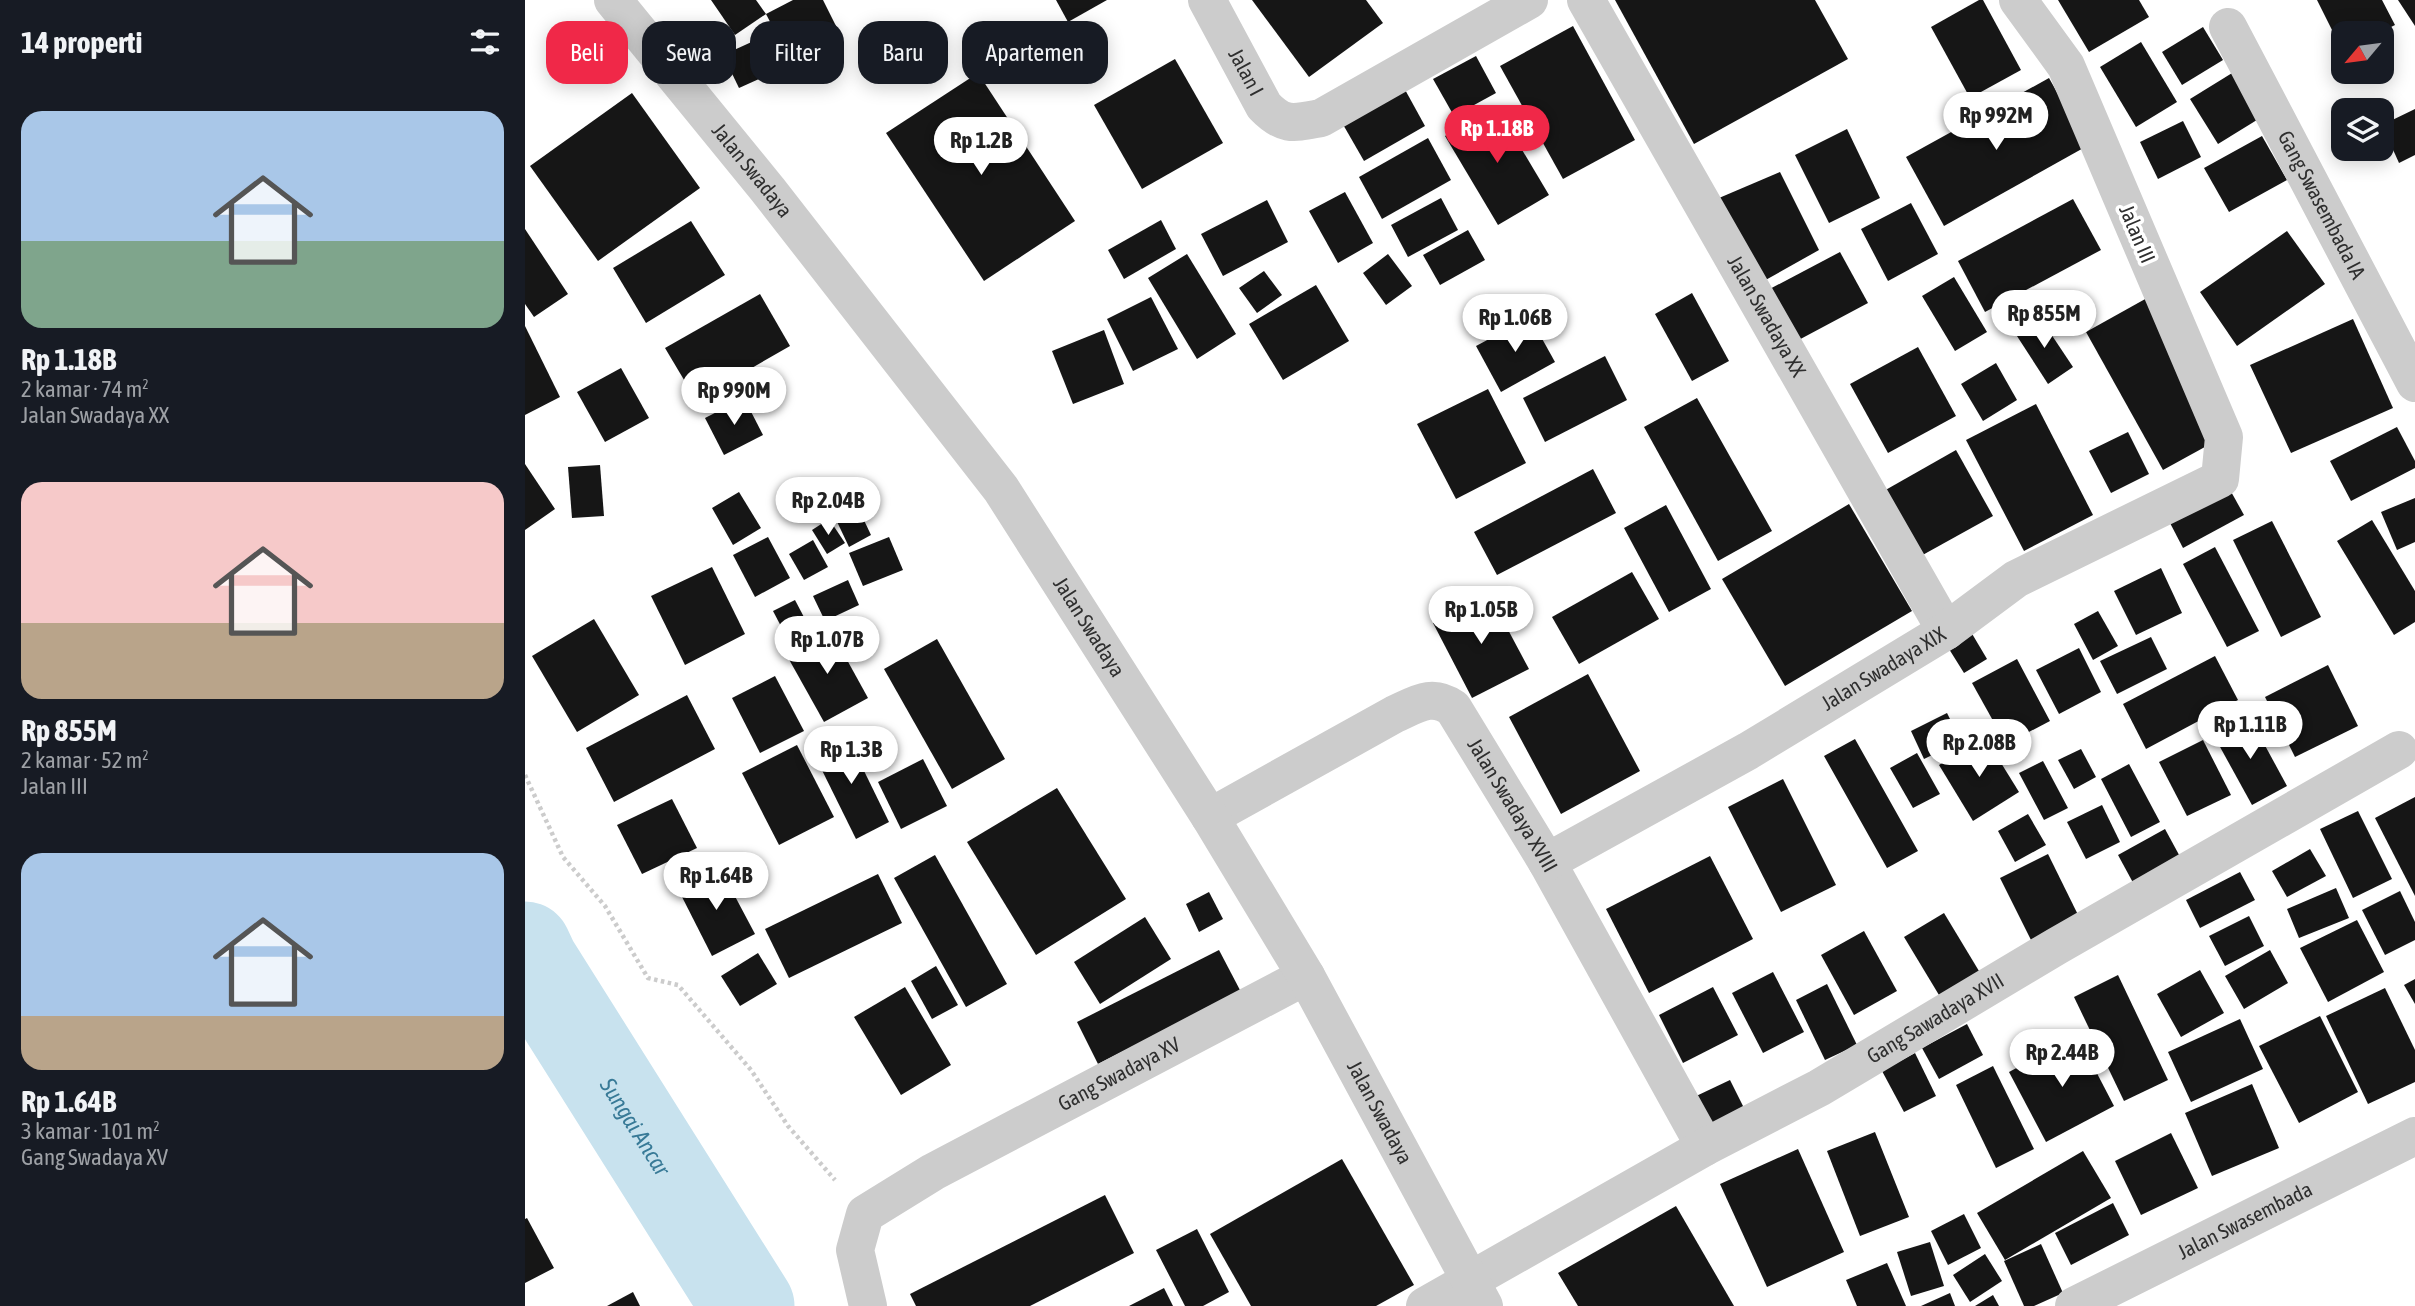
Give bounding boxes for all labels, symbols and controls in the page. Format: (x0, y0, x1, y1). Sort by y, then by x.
chip: Beli (546, 21, 628, 84)
chip: Sewa (642, 21, 736, 84)
chip: Filter (750, 21, 844, 84)
chip: Baru (858, 21, 948, 84)
chip: Apartemen (962, 21, 1108, 84)
north arrow (2331, 21, 2394, 84)
map controls (2331, 21, 2394, 161)
icon: filters (466, 23, 504, 61)
text: 14 properti (21, 25, 142, 59)
street label: Jalan I (1224, 44, 1269, 100)
pin: Rp 992M (1931, 92, 2061, 152)
button: layers (2331, 98, 2394, 161)
text: Rp 992M (1959, 102, 2033, 128)
pin: Rp 1.18B (1425, 106, 1569, 165)
text: Rp 1.18B (1461, 115, 1533, 141)
street label: Jalan Swadaya (708, 118, 798, 222)
pin: Rp 1.2B (916, 118, 1046, 177)
street label: Gang Swasembada IA (2274, 126, 2371, 283)
text: Rp 1.2B (950, 127, 1012, 153)
icon: home (200, 157, 326, 283)
street label: Jalan III (2115, 201, 2161, 266)
street label: Jalan Swadaya XX (1723, 251, 1811, 381)
pin: Rp 855M (1979, 290, 2109, 350)
pin: Rp 1.06B (1443, 294, 1587, 354)
text: Rp 855M (2007, 300, 2081, 326)
text: Rp 1.06B (1479, 304, 1551, 330)
text: Rp 1.18B (21, 342, 116, 376)
pin: Rp 990M (669, 368, 799, 427)
text: 2 kamar · 74 m² (21, 376, 149, 402)
text: Rp 990M (697, 377, 771, 403)
text: Jalan Swadaya XX (21, 402, 169, 428)
pin: Rp 2.04B (756, 477, 900, 537)
text: Rp 2.04B (792, 487, 864, 513)
icon: home (200, 528, 326, 654)
street label: Jalan Swadaya (1049, 572, 1130, 681)
pin: Rp 1.05B (1409, 586, 1553, 646)
text: Rp 1.05B (1445, 596, 1517, 622)
pin: Rp 1.07B (755, 616, 899, 676)
street label: Jalan Swadaya XIX (1817, 621, 1950, 715)
text: Rp 1.07B (791, 626, 863, 652)
pin: Rp 1.11B (2178, 702, 2322, 761)
text: Rp 1.11B (2214, 711, 2286, 737)
text: Rp 855M (21, 713, 117, 747)
pin: Rp 2.08B (1907, 720, 2051, 779)
pin: Rp 1.3B (786, 726, 916, 786)
text: Rp 2.08B (1943, 729, 2015, 755)
street label: Jalan Swadaya XVIII (1463, 734, 1563, 876)
text: Rp 1.3B (820, 736, 882, 762)
text: 2 kamar · 52 m² (21, 747, 149, 773)
text: Jalan III (21, 773, 88, 799)
pin: Rp 1.64B (644, 852, 788, 912)
text: Rp 1.64B (680, 862, 752, 888)
icon: home (200, 899, 326, 1025)
street label: Gang Sawadaya XVII (1862, 968, 2008, 1068)
pin: Rp 2.44B (1990, 1030, 2134, 1089)
street label: Gang Swadaya XV (1054, 1031, 1184, 1115)
text: Rp 2.44B (2026, 1039, 2098, 1065)
street label: Jalan Swadaya (1343, 1056, 1418, 1168)
water label: Sungai Ancar (594, 1072, 676, 1181)
text: Rp 1.64B (21, 1084, 116, 1118)
text: 3 kamar · 101 m² (21, 1118, 160, 1144)
text: Gang Swadaya XV (21, 1144, 168, 1170)
street label: Jalan Swasembada (2173, 1176, 2316, 1263)

